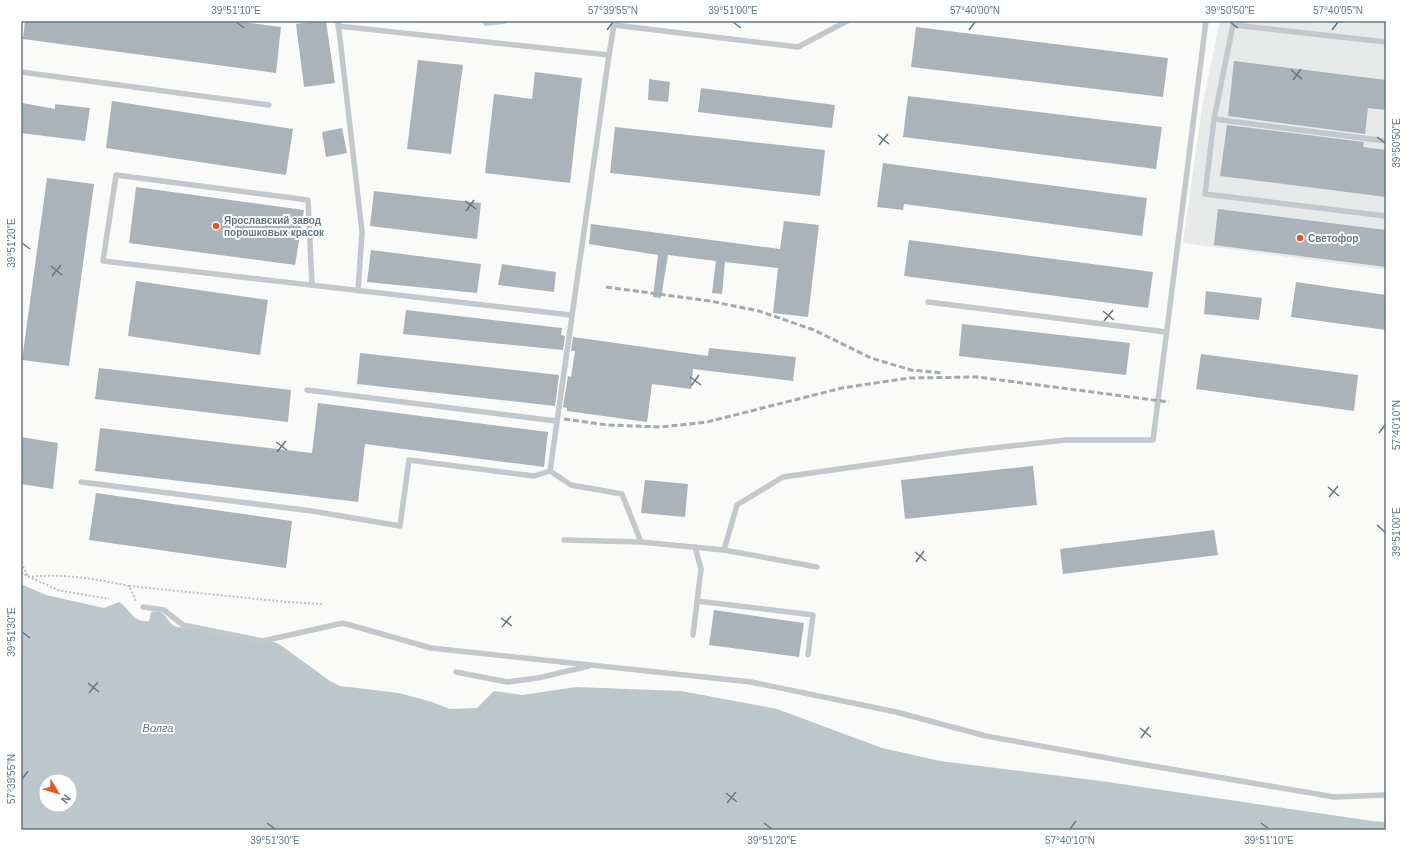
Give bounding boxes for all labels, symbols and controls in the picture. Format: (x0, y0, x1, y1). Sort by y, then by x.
text: 39°51'10"E (211, 5, 261, 16)
text: 57°39'55"N (588, 5, 638, 16)
text: 39°51'00"E (708, 5, 758, 16)
text: 57°40'00"N (950, 5, 1000, 16)
text: 39°50'50"E (1205, 5, 1255, 16)
text: 57°40'05"N (1313, 5, 1363, 16)
text: 39°50'50"E (1391, 118, 1402, 168)
place label: Ярославский завод порошковых красок (224, 215, 325, 238)
text: 39°51'20"E (6, 218, 17, 268)
marker: Ярославский завод порошковых красок (211, 221, 221, 231)
marker: Светофор (1295, 233, 1305, 243)
place label: Светофор (1308, 233, 1358, 244)
text: 57°40'10"N (1391, 400, 1402, 450)
text: 39°51'00"E (1391, 507, 1402, 557)
text: 39°51'30"E (6, 607, 17, 657)
water label: Волга (143, 722, 173, 734)
text: 57°39'55"N (6, 754, 17, 804)
north arrow (38, 773, 78, 813)
text: N (59, 792, 73, 806)
text: 39°51'30"E (250, 835, 300, 846)
text: 39°51'20"E (747, 835, 797, 846)
text: 57°40'10"N (1045, 835, 1095, 846)
text: 39°51'10"E (1244, 835, 1294, 846)

